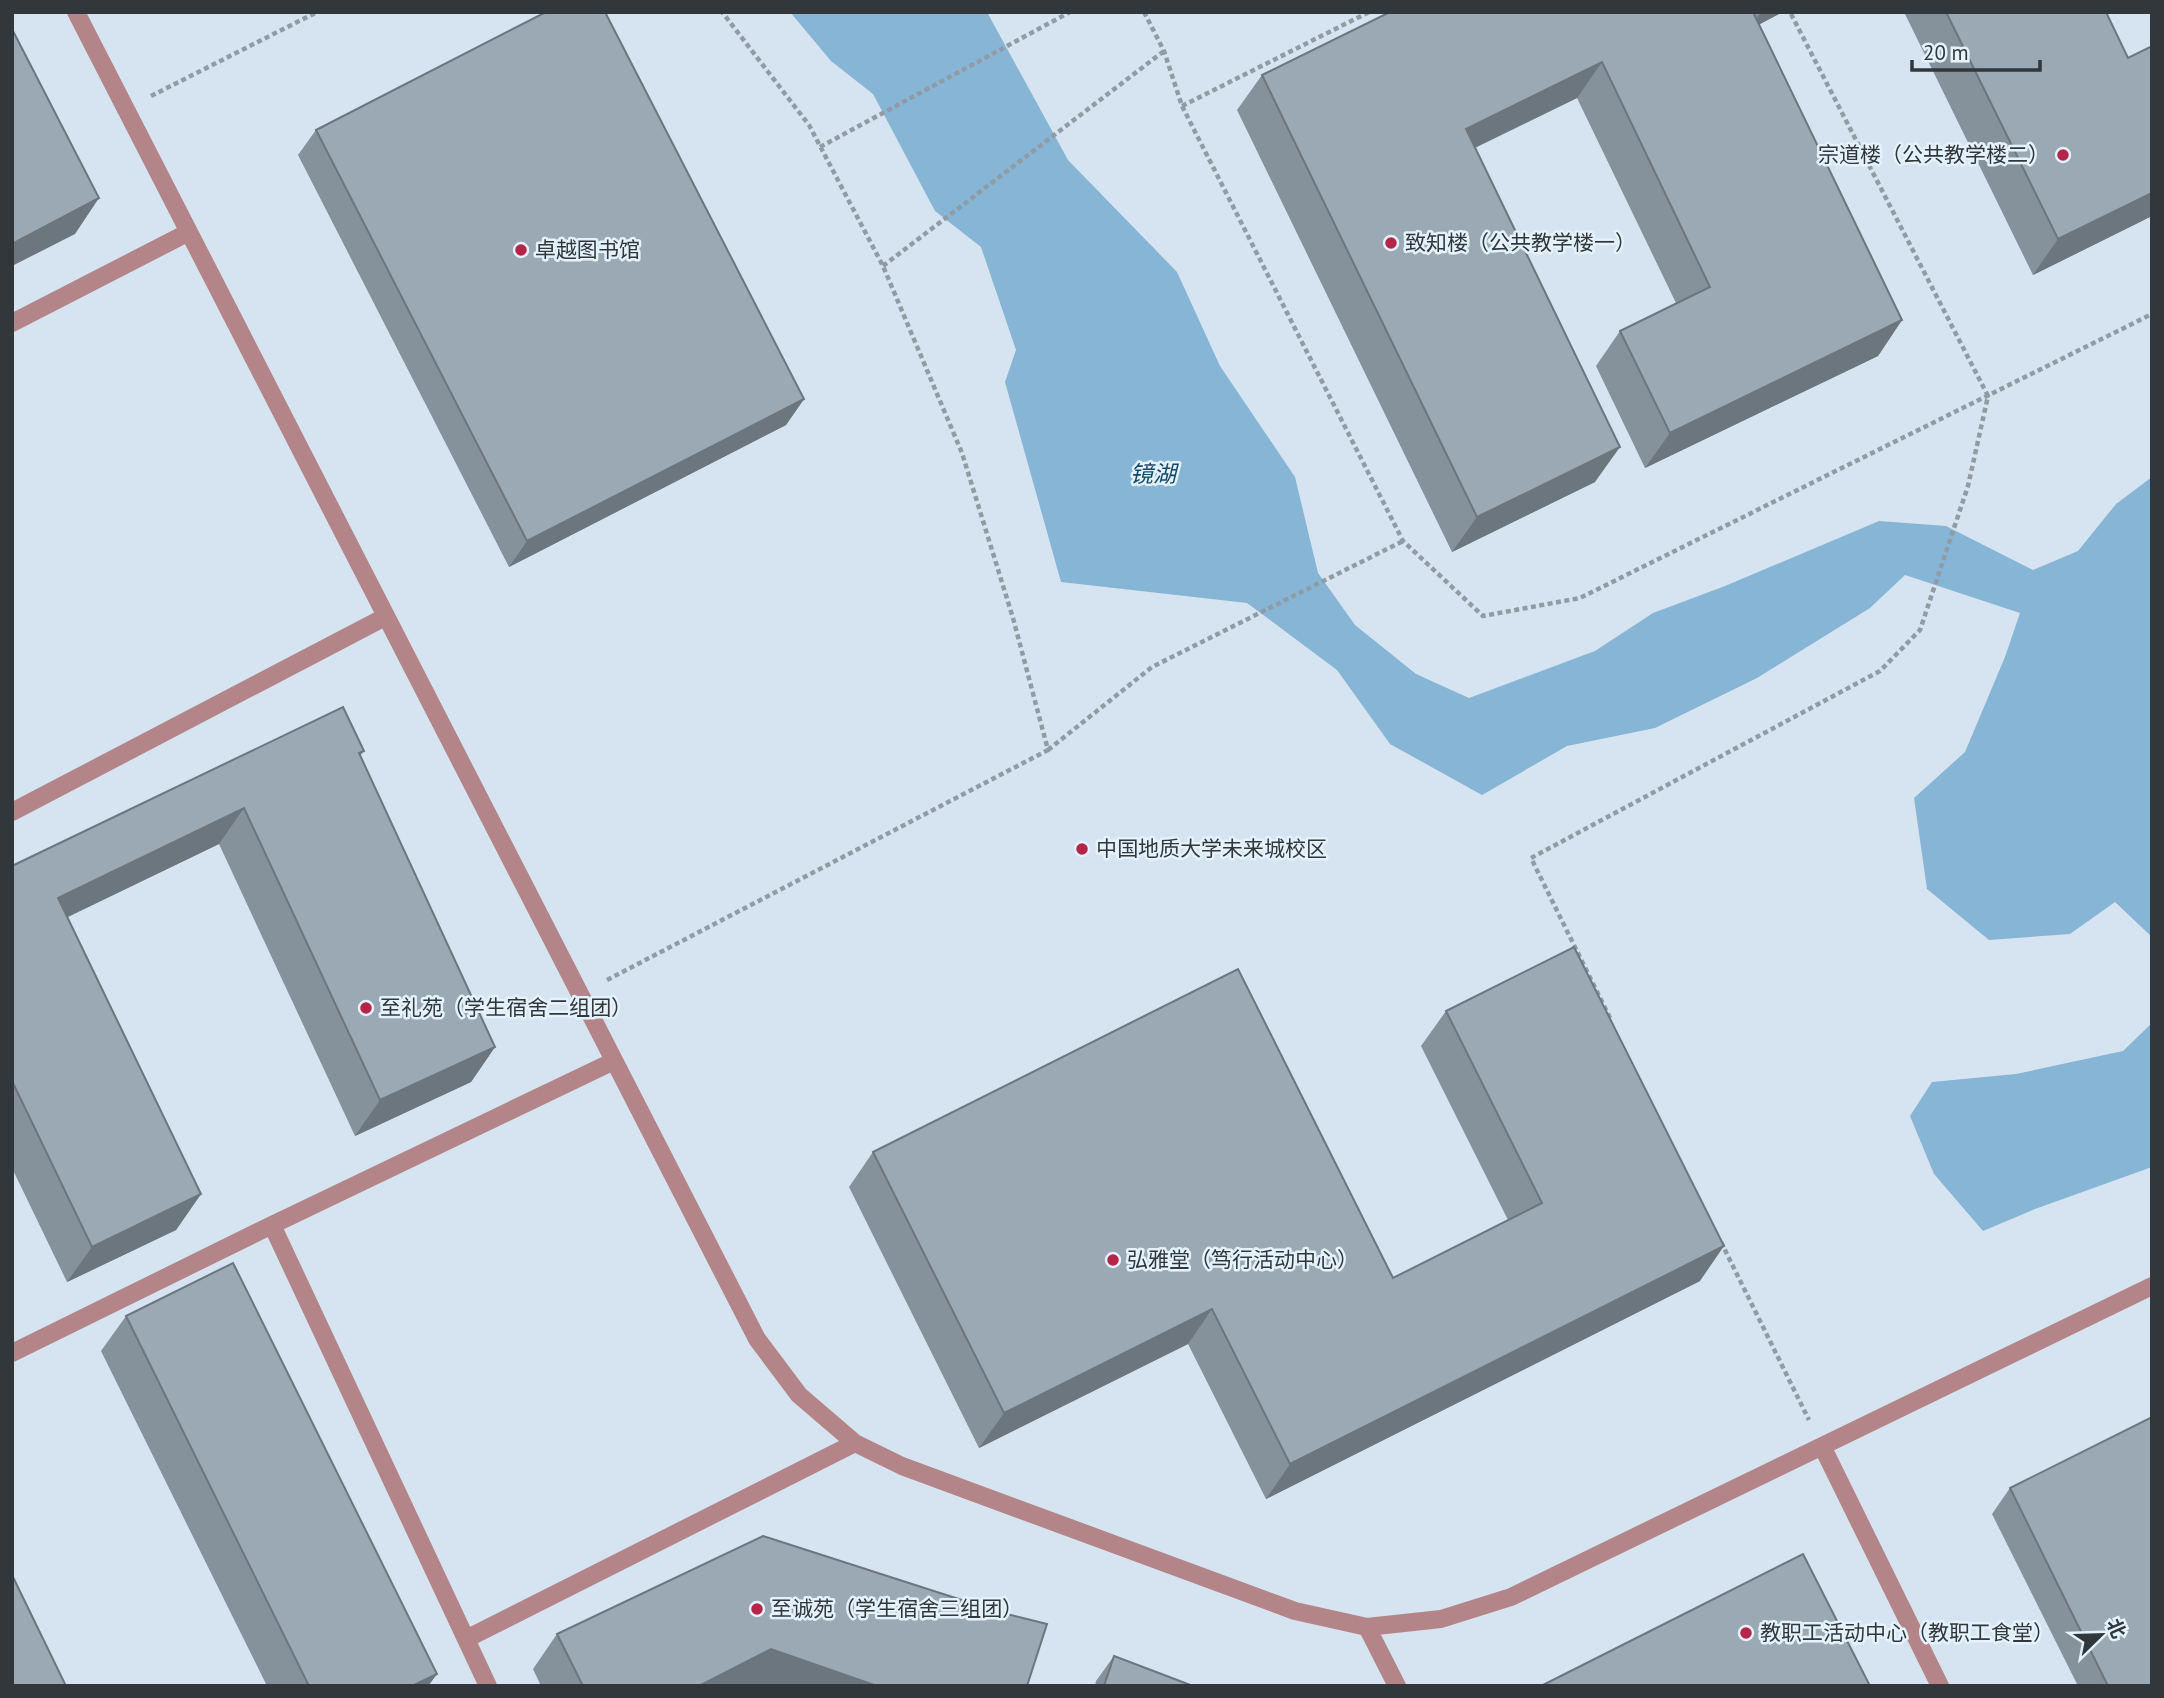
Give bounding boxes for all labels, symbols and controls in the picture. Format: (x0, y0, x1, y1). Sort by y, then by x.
scale bar (1912, 28, 2040, 72)
text: 20 m (1923, 39, 1969, 66)
place label: 宗道楼（公共教学楼二） (1818, 141, 2049, 168)
marker: 宗道楼（公共教学楼二） (2055, 147, 2071, 163)
place label: 致知楼（公共教学楼一） (1405, 229, 1636, 256)
marker: 致知楼（公共教学楼一） (1383, 235, 1399, 251)
place label: 卓越图书馆 (535, 236, 640, 263)
marker: 卓越图书馆 (513, 242, 529, 258)
water label: 镜湖 (1130, 459, 1179, 488)
place label: 中国地质大学未来城校区 (1096, 835, 1327, 862)
marker: 中国地质大学未来城校区 (1074, 841, 1090, 857)
place label: 至礼苑（学生宿舍二组团） (380, 994, 632, 1021)
marker: 至礼苑（学生宿舍二组团） (358, 1000, 374, 1016)
place label: 弘雅堂（笃行活动中心） (1127, 1246, 1358, 1273)
marker: 弘雅堂（笃行活动中心） (1105, 1252, 1121, 1268)
place label: 至诚苑（学生宿舍三组团） (771, 1595, 1023, 1622)
north arrow (2066, 1600, 2136, 1670)
marker: 至诚苑（学生宿舍三组团） (749, 1601, 765, 1617)
text: 北 (2102, 1615, 2131, 1642)
place label: 教职工活动中心（教职工食堂） (1760, 1619, 2054, 1646)
marker: 教职工活动中心（教职工食堂） (1738, 1625, 1754, 1641)

